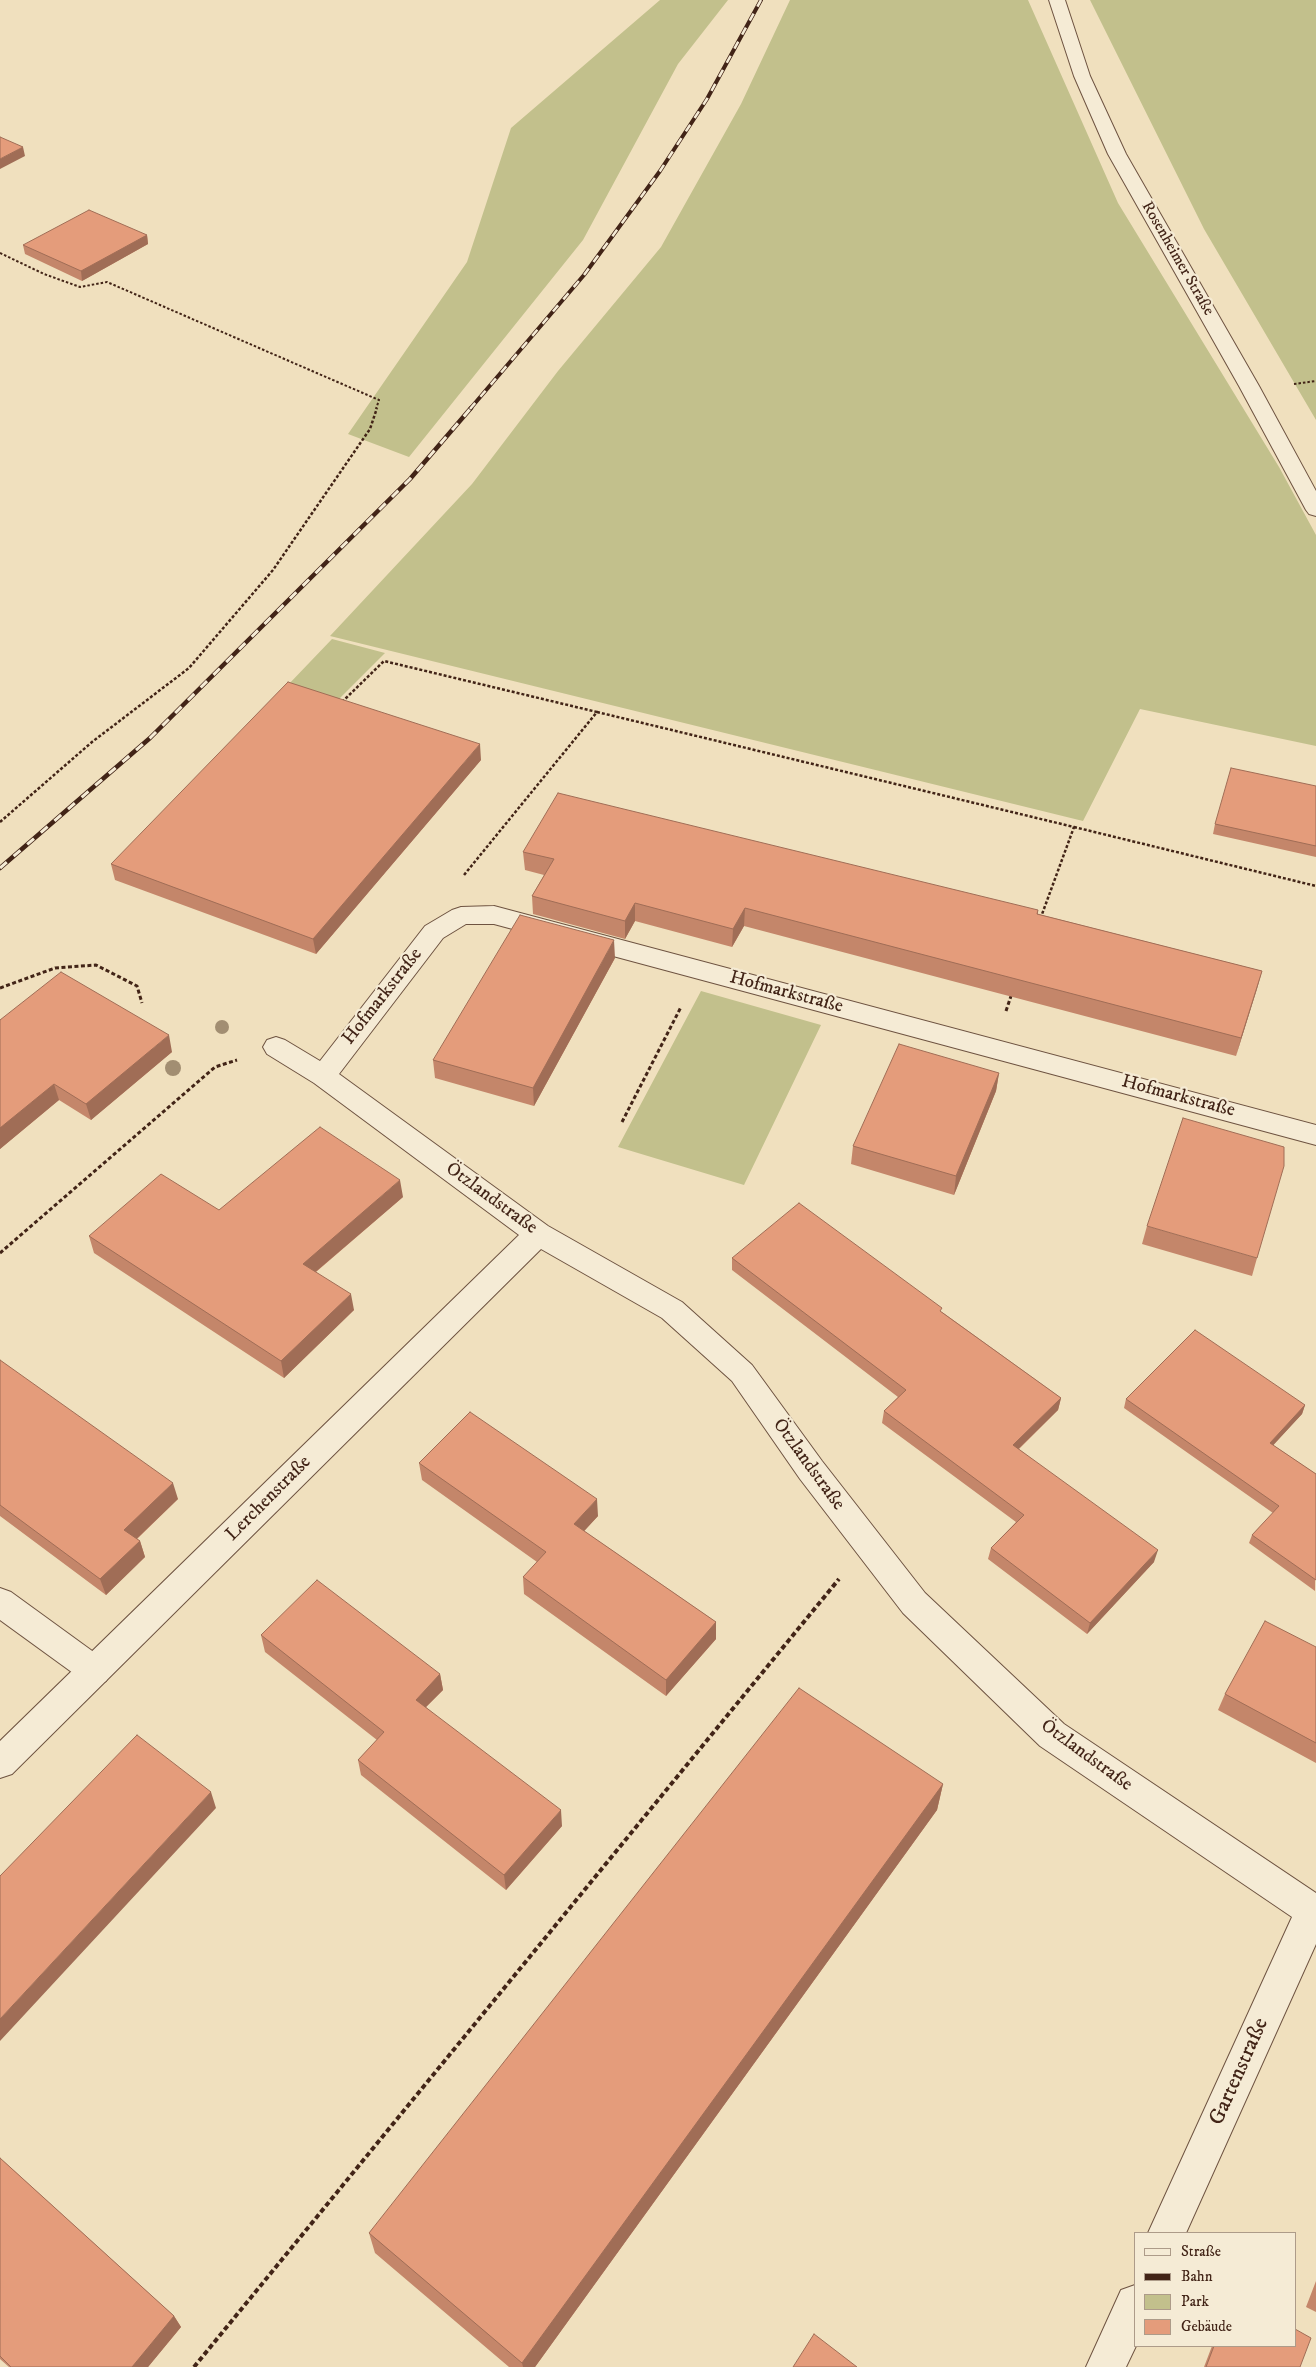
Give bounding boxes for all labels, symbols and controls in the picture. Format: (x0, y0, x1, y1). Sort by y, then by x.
street label: Rosenheimer Straße (1137, 199, 1217, 319)
street label: Hofmarkstraße (338, 944, 428, 1050)
street label: Hofmarkstraße (727, 967, 845, 1019)
street label: Hofmarkstraße (1119, 1071, 1237, 1123)
street label: Ötzlandstraße (441, 1158, 541, 1240)
street label: Ötzlandstraße (767, 1415, 849, 1515)
street label: Lerchenstraße (222, 1452, 316, 1546)
street label: Ötzlandstraße (1036, 1715, 1136, 1797)
street label: Gartenstraße (1205, 2014, 1275, 2130)
legend (1134, 2232, 1296, 2347)
text: Straße (1181, 2242, 1221, 2261)
text: Bahn (1181, 2267, 1213, 2286)
text: Park (1181, 2292, 1209, 2311)
text: Gebäude (1181, 2317, 1232, 2336)

